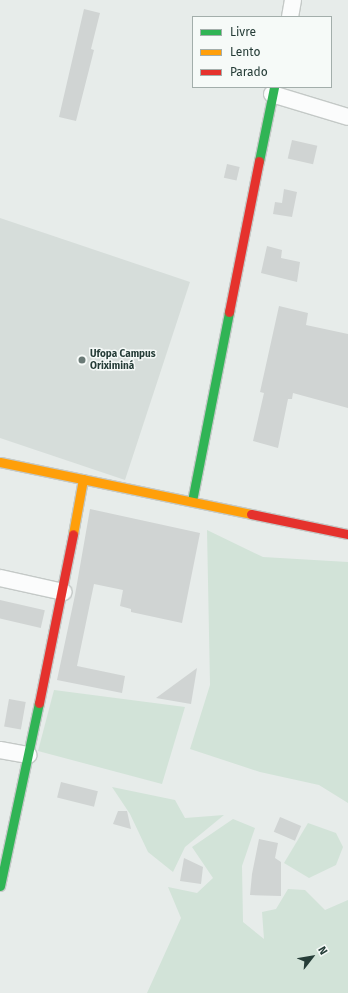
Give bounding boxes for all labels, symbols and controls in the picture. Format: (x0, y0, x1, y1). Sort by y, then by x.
legend (192, 16, 332, 88)
text: Livre (230, 25, 256, 39)
text: Lento (230, 45, 260, 59)
text: Parado (230, 65, 268, 79)
place label: Ufopa Campus Oriximiná (90, 348, 156, 372)
marker: Ufopa Campus Oriximiná (77, 355, 87, 365)
north arrow (292, 937, 332, 977)
text: N (315, 944, 330, 957)

